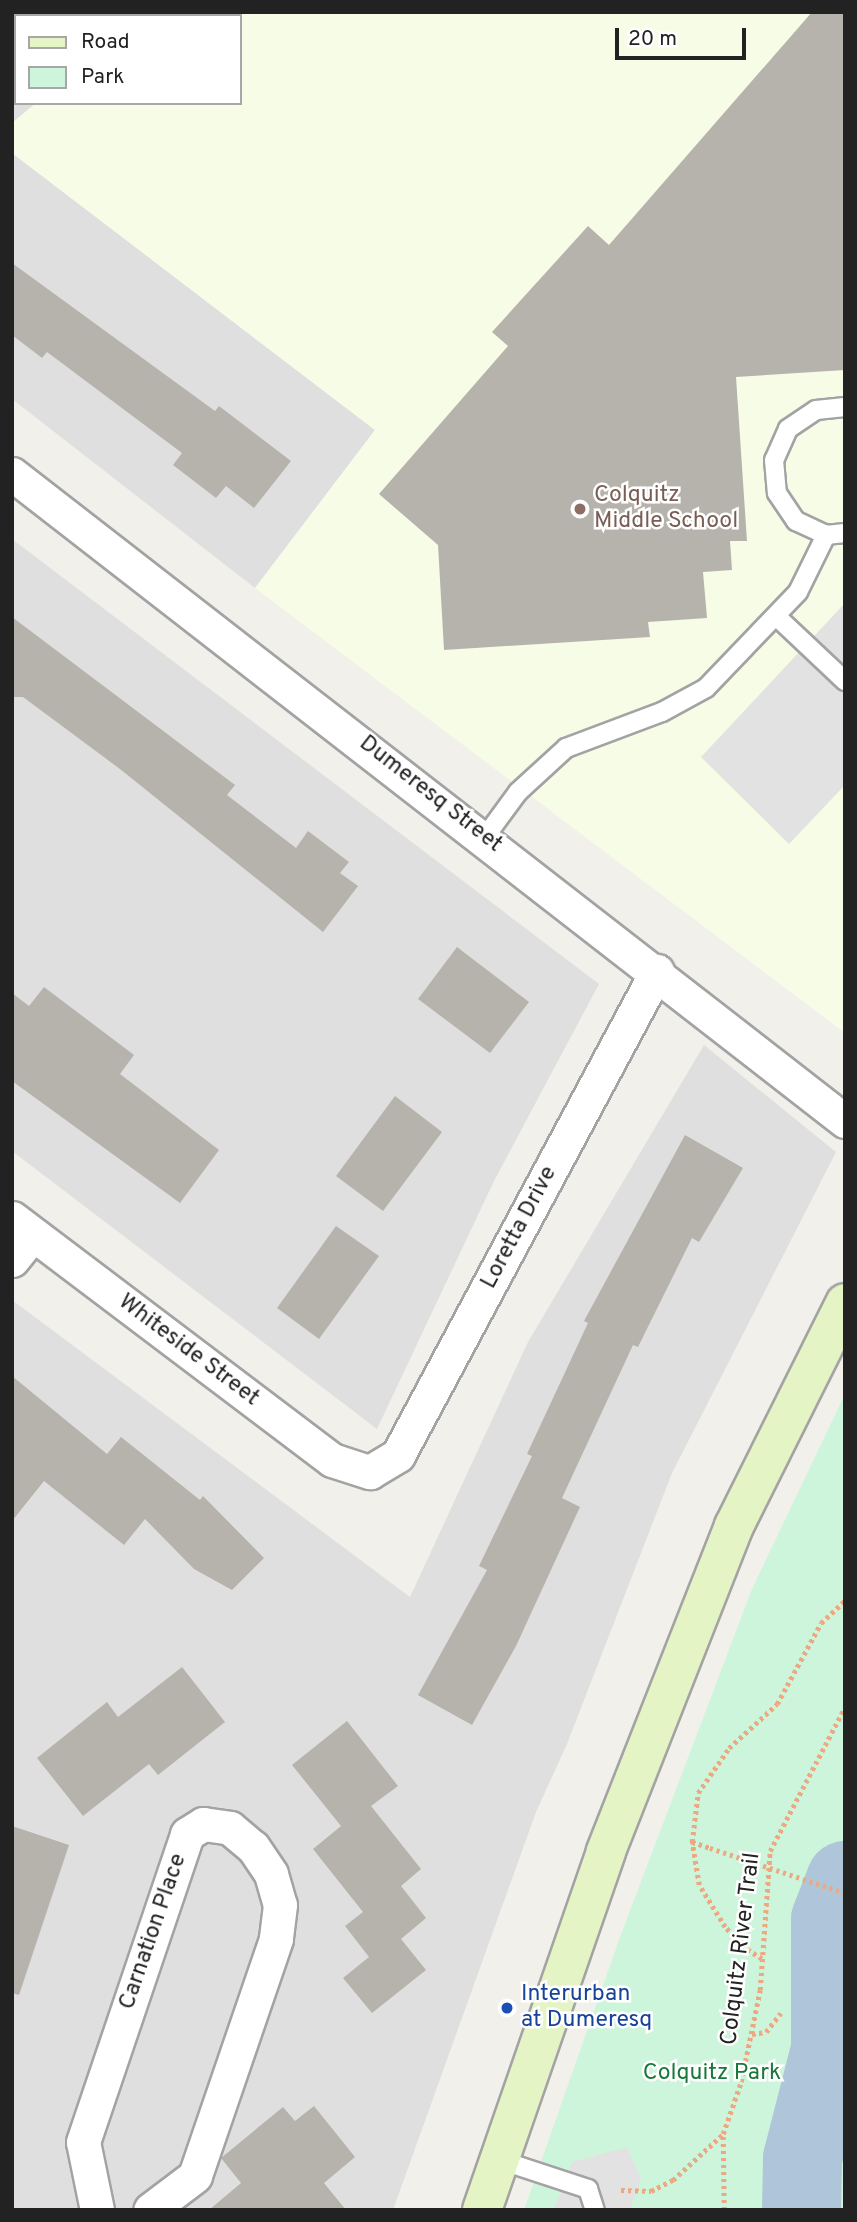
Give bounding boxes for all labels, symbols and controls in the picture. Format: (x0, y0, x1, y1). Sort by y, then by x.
legend (14, 14, 242, 105)
scale bar (619, 14, 750, 58)
text: 20 m (628, 26, 677, 53)
text: Road (81, 29, 130, 56)
text: Park (81, 64, 124, 91)
place label: Colquitz Middle School (594, 482, 738, 536)
marker: Colquitz Middle School (572, 501, 588, 517)
street label: Dumeresq Street (353, 731, 507, 859)
street label: Loretta Drive (476, 1162, 564, 1294)
street label: Whiteside Street (112, 1289, 264, 1413)
street label: Carnation Place (114, 1850, 194, 2014)
street label: Colquitz River Trail (716, 1851, 768, 2047)
place label: Interurban at Dumeresq (521, 1981, 652, 2035)
marker: Interurban at Dumeresq (499, 2000, 515, 2016)
park label: Colquitz Park (643, 2060, 781, 2088)

